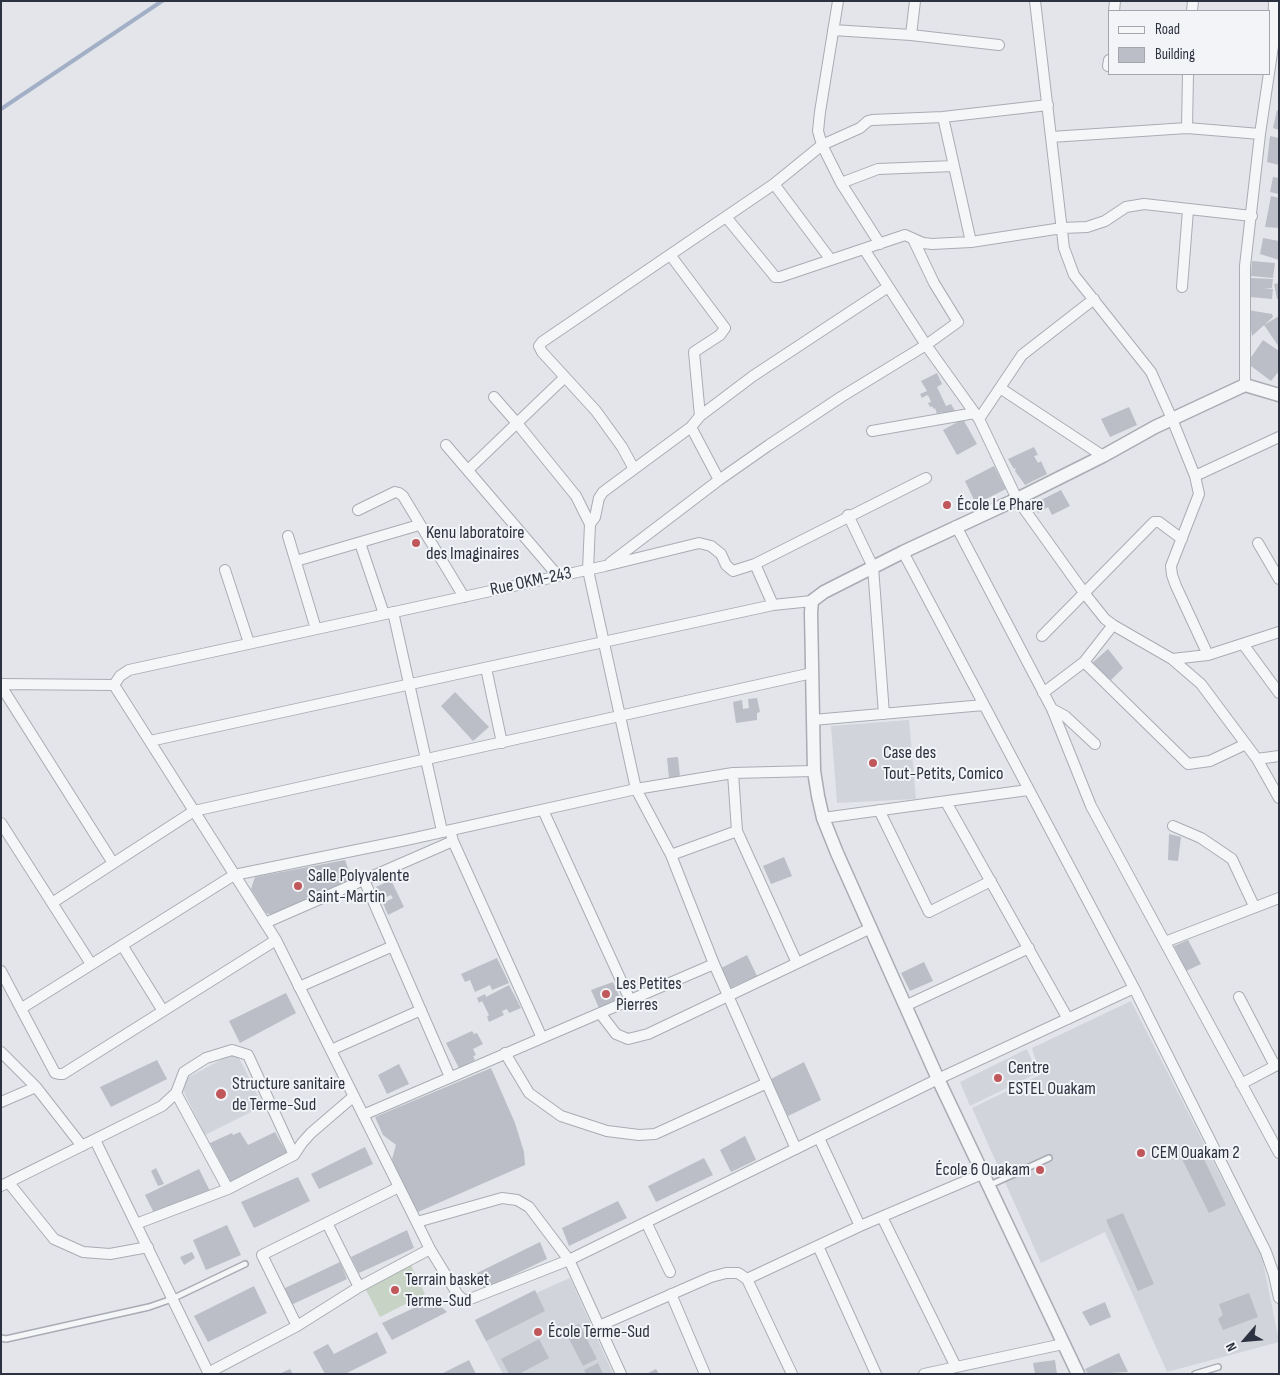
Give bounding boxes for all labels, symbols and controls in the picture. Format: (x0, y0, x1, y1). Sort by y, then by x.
legend (1108, 10, 1270, 75)
text: Road (1155, 20, 1180, 39)
text: Building (1155, 45, 1195, 64)
place label: École Le Phare (957, 494, 1043, 516)
marker: École Le Phare (941, 499, 953, 511)
place label: Kenu laboratoire des Imaginaires (426, 522, 524, 564)
marker: Kenu laboratoire des Imaginaires (410, 537, 422, 549)
street label: Rue OKM-243 (488, 563, 574, 601)
place label: Case des Tout-Petits, Comico (883, 742, 1003, 784)
marker: Case des Tout-Petits, Comico (867, 757, 879, 769)
place label: Salle Polyvalente Saint-Martin (308, 865, 409, 908)
marker: Salle Polyvalente Saint-Martin (292, 880, 304, 892)
place label: Les Petites Pierres (616, 973, 682, 1016)
marker: Les Petites Pierres (600, 988, 612, 1000)
place label: Centre ESTEL Ouakam (1008, 1057, 1096, 1100)
marker: Centre ESTEL Ouakam (992, 1072, 1004, 1084)
place label: Structure sanitaire de Terme-Sud (232, 1073, 345, 1116)
marker: Structure sanitaire de Terme-Sud (214, 1087, 228, 1101)
place label: CEM Ouakam 2 (1151, 1142, 1240, 1164)
marker: CEM Ouakam 2 (1135, 1147, 1147, 1159)
place label: École 6 Ouakam (935, 1159, 1030, 1181)
marker: École 6 Ouakam (1034, 1164, 1046, 1176)
place label: Terrain basket Terme-Sud (405, 1269, 489, 1312)
marker: Terrain basket Terme-Sud (389, 1284, 401, 1296)
north arrow (1220, 1315, 1270, 1365)
place label: École Terme-Sud (548, 1321, 650, 1343)
marker: École Terme-Sud (532, 1326, 544, 1338)
text: N (1222, 1340, 1240, 1354)

